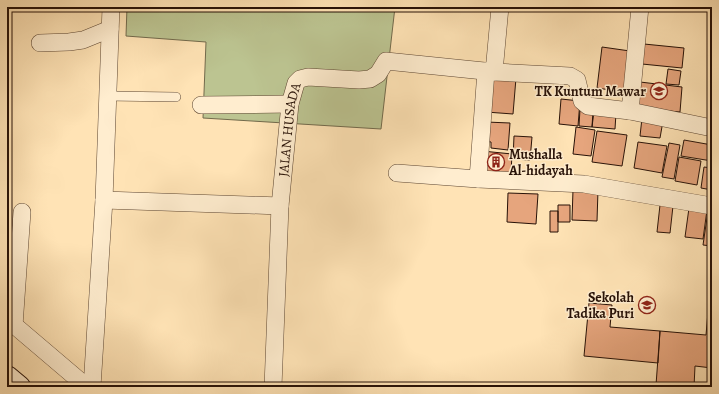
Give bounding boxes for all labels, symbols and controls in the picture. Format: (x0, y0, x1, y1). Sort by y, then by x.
street label: JALAN HUSADA (274, 80, 306, 178)
school or university icon: TK Kuntum Mawar (649, 81, 669, 101)
place label: TK Kuntum Mawar (535, 82, 646, 101)
place label: Mushalla Al-hidayah (508, 145, 573, 180)
building icon: Mushalla Al-hidayah (486, 152, 506, 172)
place label: Sekolah Tadika Puri (566, 288, 634, 323)
school or university icon: Sekolah Tadika Puri (637, 295, 657, 315)

